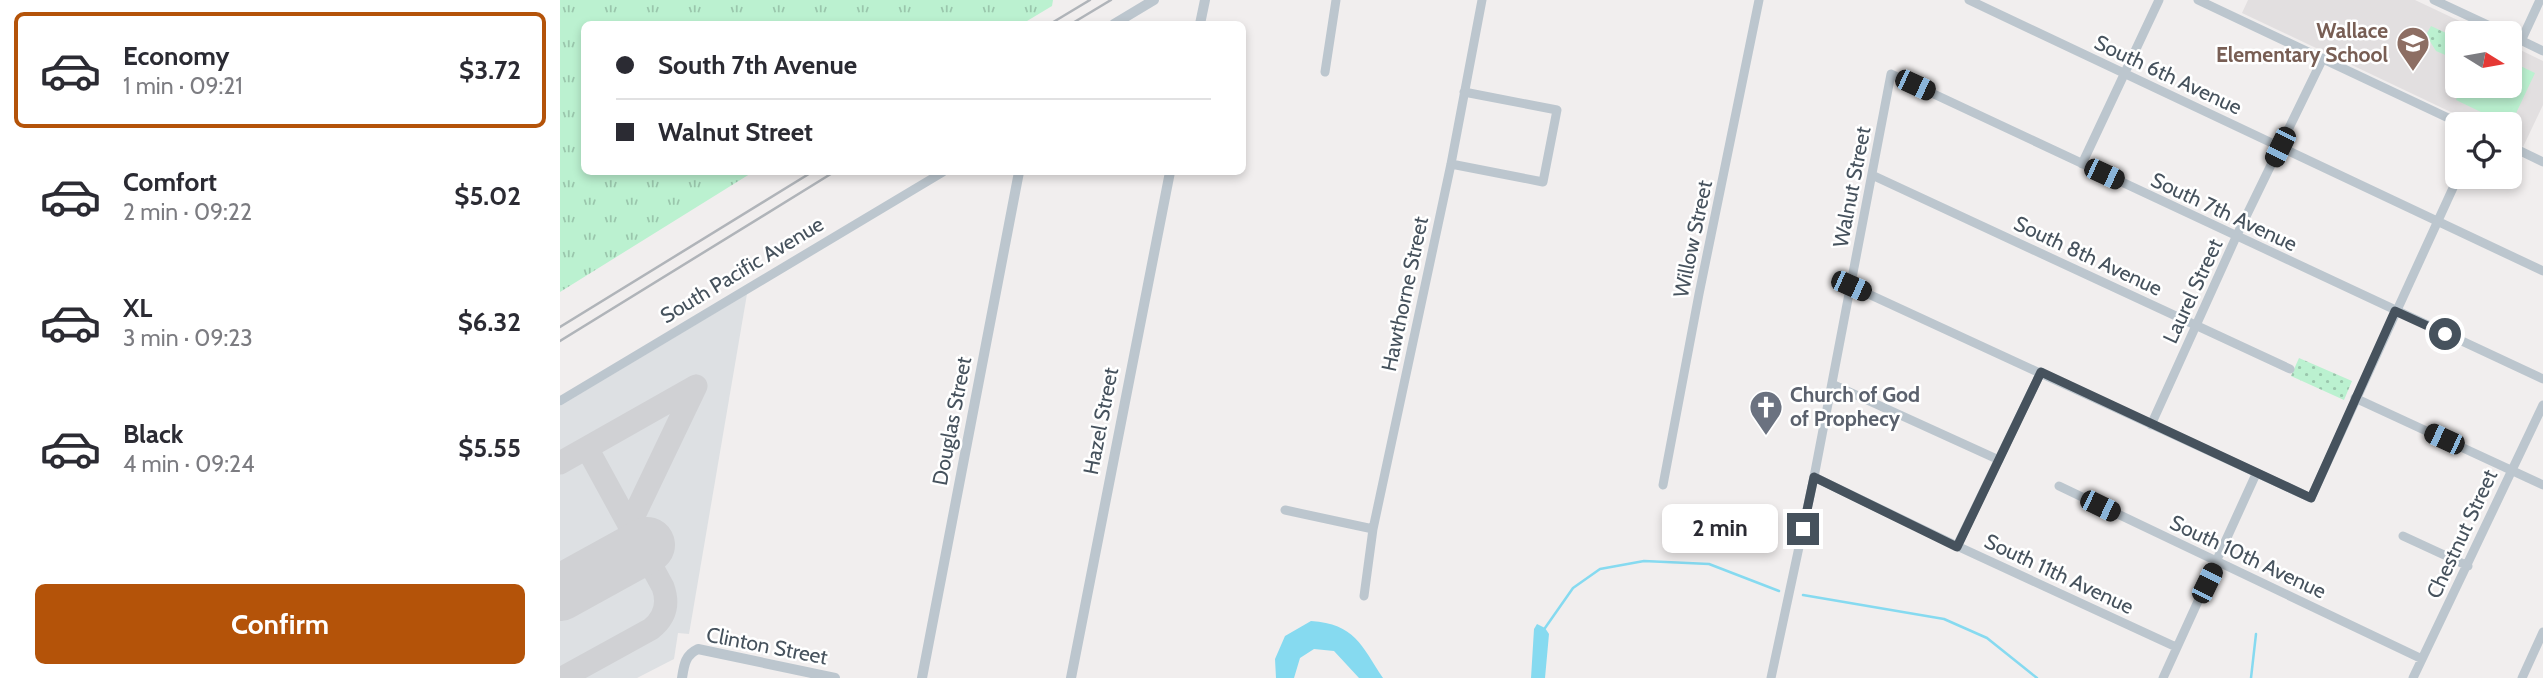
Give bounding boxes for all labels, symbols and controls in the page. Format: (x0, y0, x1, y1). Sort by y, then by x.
place label: Wallace Elementary School (2216, 18, 2388, 67)
north arrow (2445, 21, 2522, 98)
map controls (2445, 21, 2522, 189)
school or university icon: Wallace Elementary School (2394, 24, 2432, 73)
street label: South 6th Avenue (2091, 29, 2246, 120)
icon: car (39, 39, 102, 102)
text: Economy (123, 40, 229, 72)
text: South 7th Avenue (658, 49, 857, 81)
text: $3.72 (459, 54, 521, 86)
car (1892, 67, 1939, 103)
text: 1 min · 09:21 (123, 72, 243, 100)
button: locate (2445, 112, 2522, 189)
text: Walnut Street (658, 116, 813, 148)
street label: Walnut Street (1828, 124, 1875, 249)
car (2262, 124, 2299, 170)
car (2081, 156, 2128, 192)
icon: car (39, 165, 102, 228)
text: Comfort (123, 166, 217, 198)
street label: South 7th Avenue (2147, 167, 2301, 256)
street label: Willow Street (1668, 178, 1717, 300)
text: $5.02 (454, 180, 521, 212)
text: 2 min · 09:22 (123, 198, 252, 226)
street label: South 8th Avenue (2010, 210, 2166, 301)
street label: South Pacific Avenue (656, 211, 828, 328)
street label: Hawthorne Street (1376, 214, 1433, 374)
street label: Laurel Street (2157, 235, 2228, 347)
car (1828, 268, 1875, 304)
icon: car (39, 291, 102, 354)
text: XL (123, 292, 152, 324)
text: $6.32 (458, 306, 521, 338)
route start (2429, 318, 2461, 350)
text: 3 min · 09:23 (123, 324, 253, 352)
street label: Douglas Street (927, 354, 976, 487)
street label: Hazel Street (1078, 365, 1123, 477)
place label: Church of God of Prophecy (1790, 382, 1920, 431)
church icon: Church of God of Prophecy (1747, 388, 1785, 437)
icon: car (39, 417, 102, 480)
text: Black (123, 418, 183, 450)
car (2421, 421, 2468, 457)
text: $5.55 (458, 432, 521, 464)
text: 4 min · 09:24 (123, 450, 254, 478)
street label: Chestnut Street (2421, 465, 2502, 602)
car (2077, 487, 2124, 525)
callout: 2 min (1663, 504, 1778, 554)
street label: South 10th Avenue (2166, 509, 2330, 604)
route end (1787, 513, 1819, 545)
text: 2 min (1692, 514, 1748, 542)
street label: South 11th Avenue (1981, 528, 2138, 619)
car (2189, 560, 2226, 606)
button: Confirm (35, 584, 525, 664)
street label: Clinton Street (704, 622, 830, 670)

